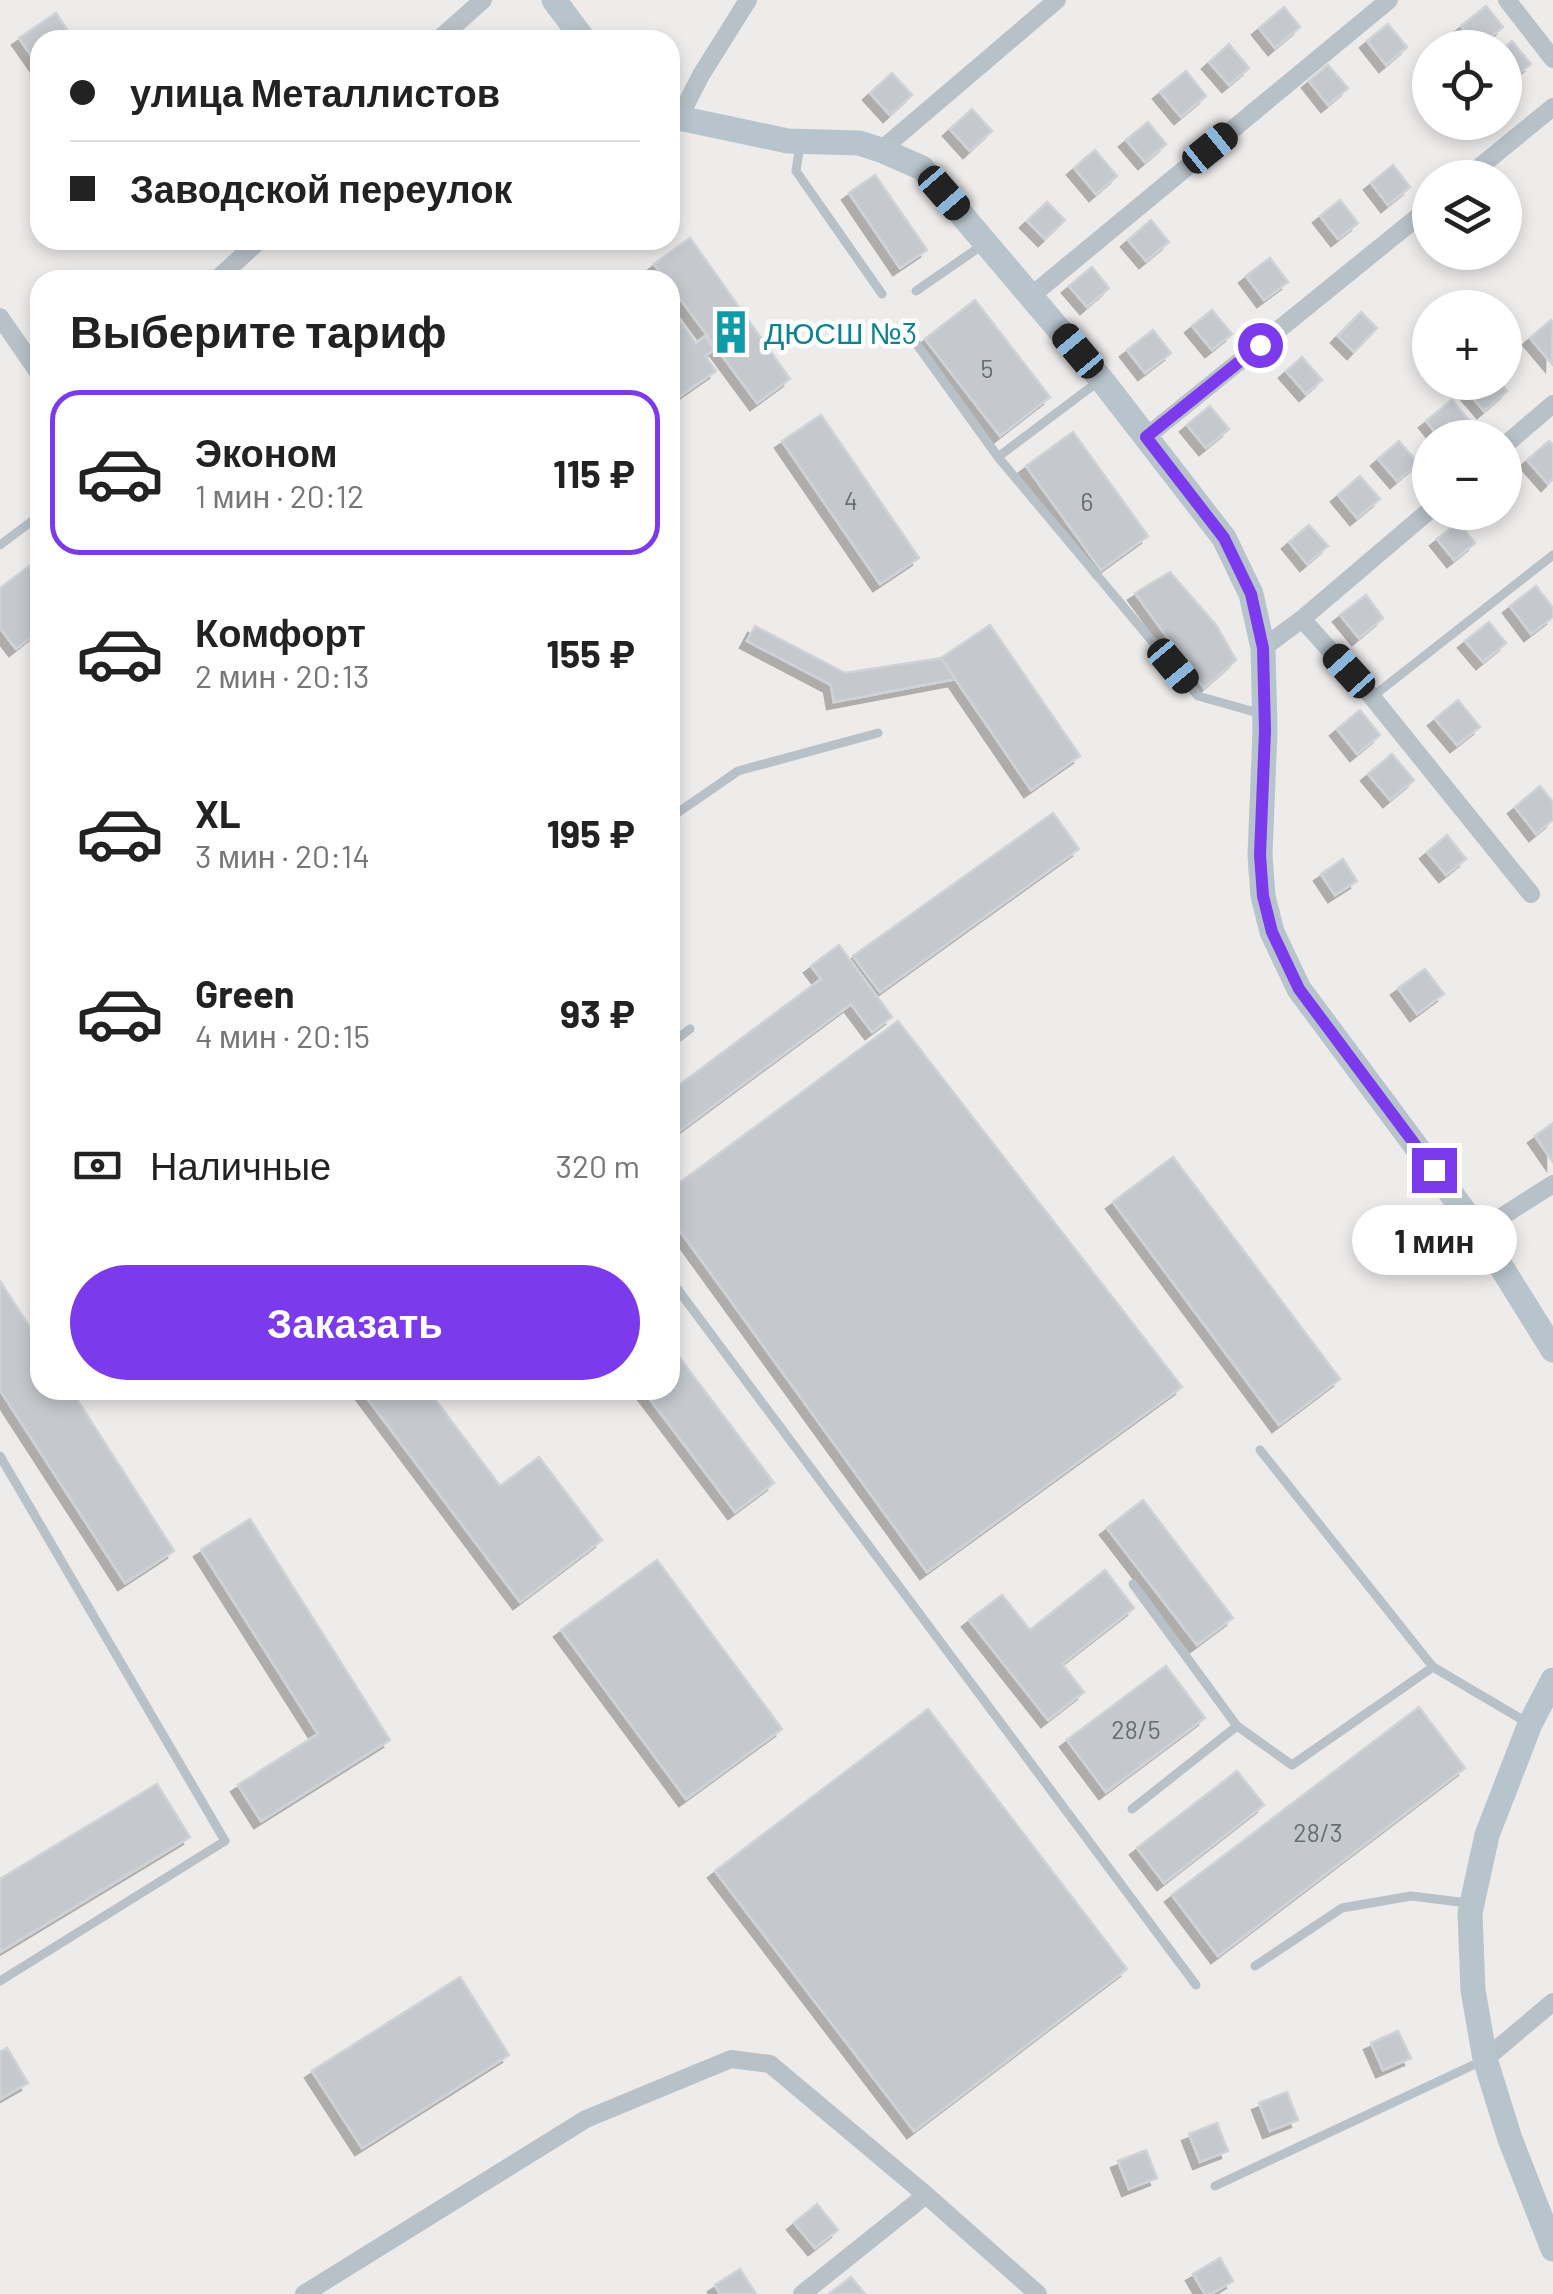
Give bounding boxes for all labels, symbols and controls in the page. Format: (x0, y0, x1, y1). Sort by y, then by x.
map controls (1412, 30, 1522, 530)
button: locate (1412, 30, 1522, 140)
text: улица Металлистов (130, 69, 500, 115)
car (1177, 117, 1243, 179)
button: layers (1412, 160, 1522, 270)
car (913, 161, 975, 225)
text: Заводской переулок (130, 165, 512, 211)
button: + (1412, 290, 1522, 400)
text: Выберите тариф (70, 303, 447, 357)
building icon: ДЮСШ №3 (707, 308, 755, 356)
place label: ДЮСШ №3 (764, 314, 917, 350)
car (1047, 318, 1109, 384)
route start (1238, 323, 1283, 368)
house number: 5 (981, 353, 993, 383)
button: − (1412, 420, 1522, 530)
icon: car (75, 428, 165, 518)
text: Эконом (195, 429, 338, 475)
text: 115 ₽ (553, 450, 635, 496)
text: 1 мин · 20:12 (195, 476, 364, 514)
house number: 4 (844, 485, 858, 515)
house number: 6 (1081, 486, 1093, 516)
icon: car (75, 608, 165, 698)
text: Комфорт (195, 609, 366, 655)
text: 155 ₽ (546, 630, 635, 676)
car (1142, 633, 1204, 699)
car (1318, 639, 1380, 703)
text: 2 мин · 20:13 (195, 656, 369, 694)
icon: car (75, 788, 165, 878)
text: XL (195, 790, 241, 836)
text: 195 ₽ (547, 810, 635, 856)
text: 3 мин · 20:14 (195, 836, 370, 874)
icon: car (75, 968, 165, 1058)
text: Green (195, 970, 295, 1016)
text: 93 ₽ (560, 990, 635, 1036)
text: 4 мин · 20:15 (195, 1016, 370, 1054)
icon: cash (70, 1138, 125, 1193)
text: Наличные (150, 1142, 331, 1188)
text: 320 m (555, 1146, 640, 1184)
route end (1412, 1148, 1457, 1193)
callout: 1 мин (1352, 1205, 1516, 1275)
text: 1 мин (1394, 1221, 1475, 1259)
button: Заказать (70, 1265, 640, 1380)
house number: 28/5 (1111, 1714, 1161, 1744)
house number: 28/3 (1293, 1817, 1343, 1847)

